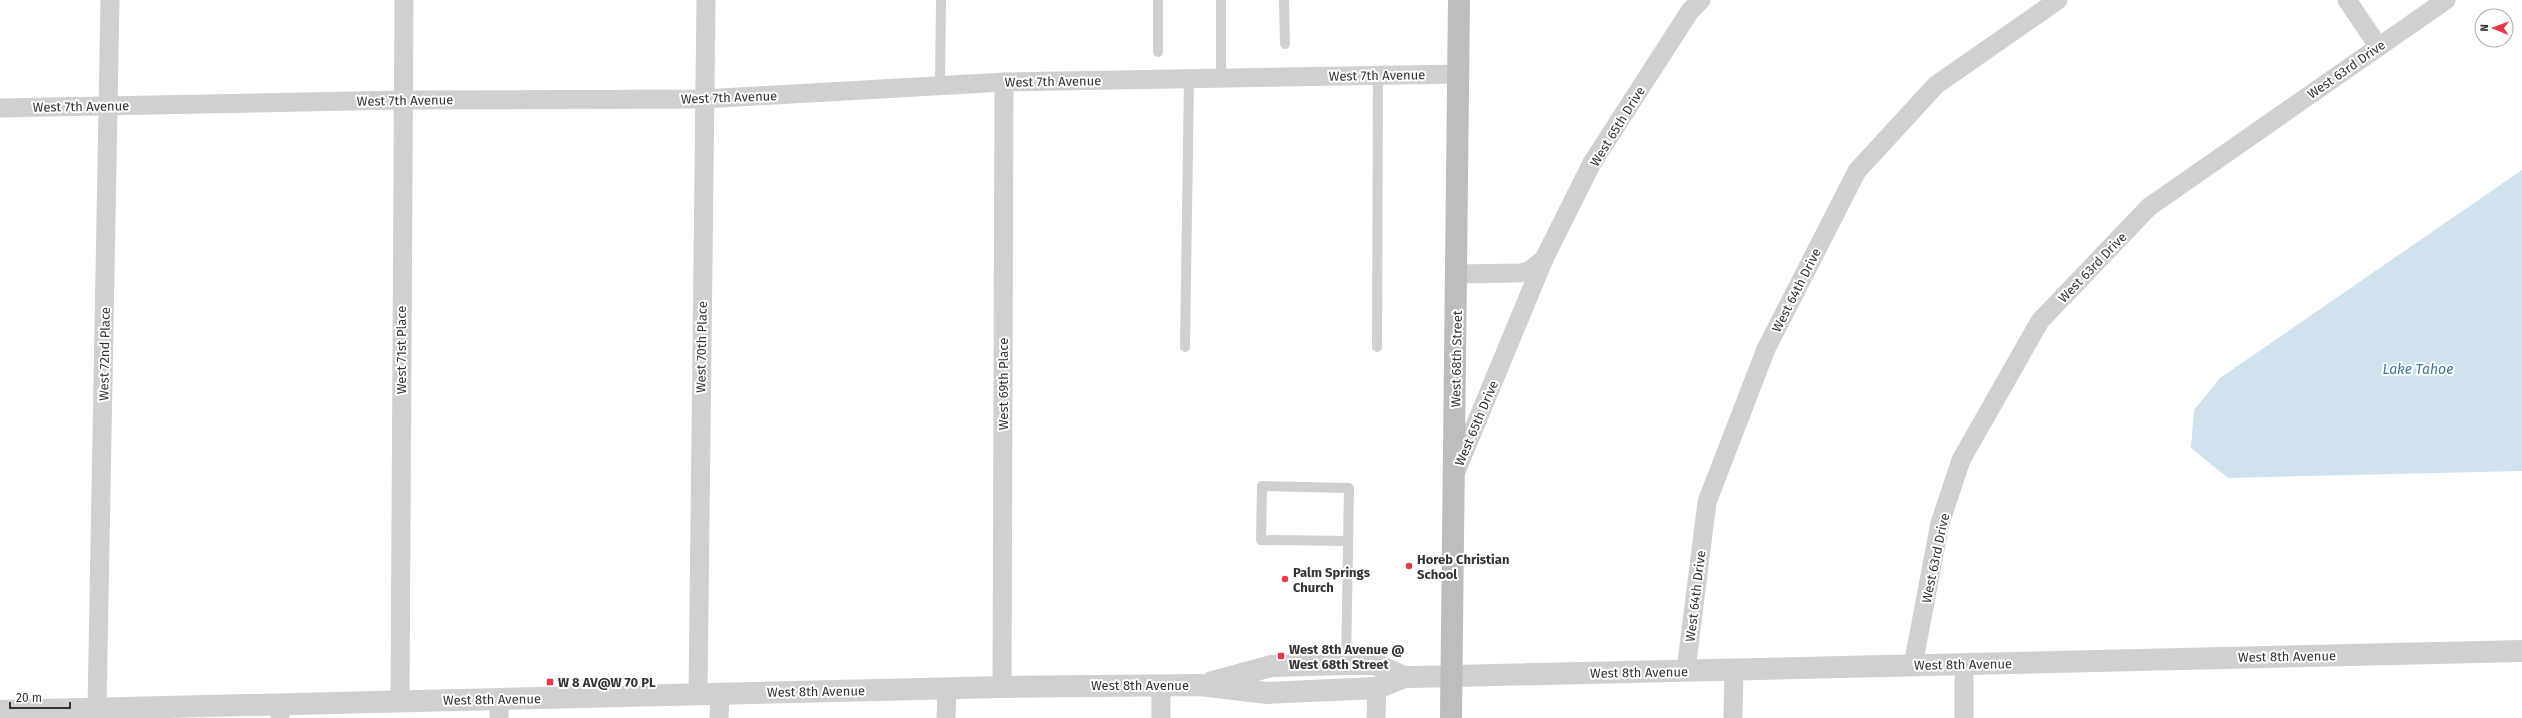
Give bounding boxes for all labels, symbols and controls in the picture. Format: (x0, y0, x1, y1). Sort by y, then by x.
north arrow (2474, 8, 2514, 48)
text: N (2478, 24, 2491, 32)
street label: West 63rd Drive (2304, 37, 2388, 102)
street label: West 7th Avenue (1329, 67, 1425, 84)
street label: West 7th Avenue (1005, 73, 1101, 90)
street label: West 65th Drive (1587, 84, 1648, 169)
street label: West 7th Avenue (680, 88, 778, 107)
street label: West 7th Avenue (357, 92, 453, 109)
street label: West 7th Avenue (33, 98, 129, 115)
street label: West 63rd Drive (2055, 229, 2130, 305)
street label: West 64th Drive (1769, 246, 1824, 335)
street label: West 70th Place (693, 301, 710, 393)
street label: West 71st Place (394, 306, 409, 394)
street label: West 72nd Place (96, 307, 113, 401)
street label: West 68th Street (1448, 310, 1465, 408)
street label: West 69th Place (996, 338, 1011, 430)
water label: Lake Tahoe (2383, 361, 2453, 378)
street label: West 65th Drive (1452, 378, 1501, 468)
street label: West 63rd Drive (1919, 512, 1952, 604)
street label: West 64th Drive (1682, 549, 1709, 643)
place label: Horeb Christian School (1417, 552, 1509, 582)
marker: Horeb Christian School (1404, 561, 1414, 571)
place label: Palm Springs Church (1293, 565, 1371, 595)
marker: Palm Springs Church (1280, 574, 1290, 584)
place label: West 8th Avenue @ West 68th Street (1289, 642, 1404, 672)
street label: West 8th Avenue (2238, 648, 2336, 665)
marker: West 8th Avenue @ West 68th Street (1276, 651, 1286, 661)
street label: West 8th Avenue (1914, 656, 2012, 673)
street label: West 8th Avenue (1590, 664, 1688, 681)
place label: W 8 AV@W 70 PL (558, 675, 656, 690)
marker: W 8 AV@W 70 PL (545, 677, 555, 687)
street label: West 8th Avenue (1091, 678, 1189, 693)
street label: West 8th Avenue (767, 683, 865, 700)
scale bar (10, 684, 70, 710)
text: 20 m (16, 691, 42, 705)
street label: West 8th Avenue (443, 691, 541, 708)

